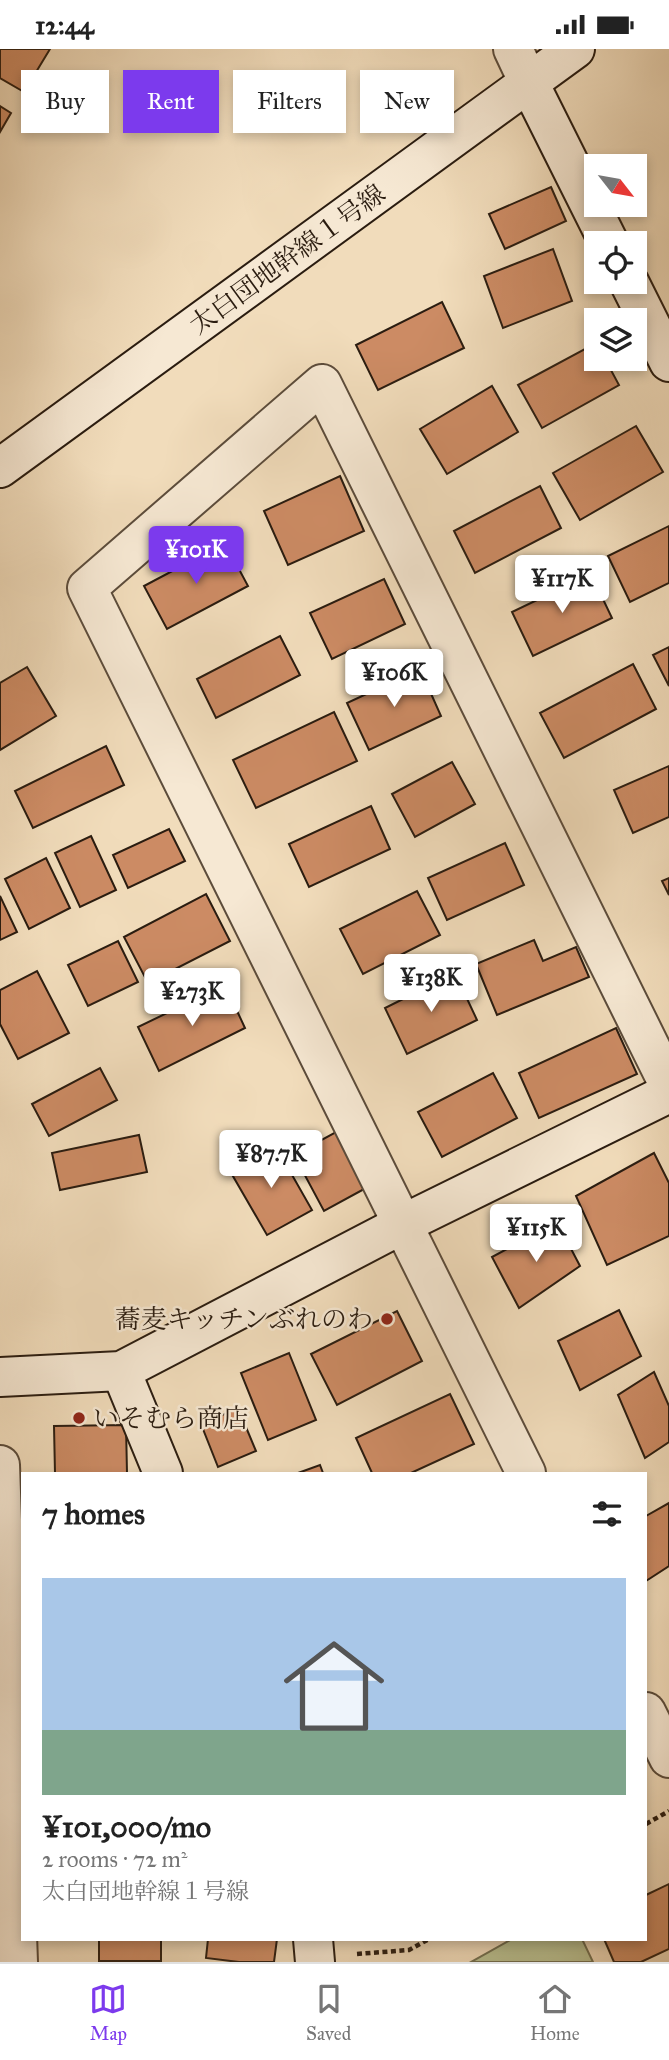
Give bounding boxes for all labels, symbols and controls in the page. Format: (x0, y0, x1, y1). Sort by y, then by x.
text: 12:44 (35, 9, 94, 41)
chip: Buy (21, 70, 109, 133)
chip: Rent (123, 70, 219, 133)
chip: Filters (233, 70, 346, 133)
chip: New (360, 70, 454, 133)
north arrow (584, 154, 648, 217)
map controls (584, 154, 647, 371)
street label: 太白団地幹線１号線 (183, 177, 391, 341)
button: locate (584, 231, 647, 294)
button: layers (584, 308, 647, 371)
pin: ¥101K (147, 526, 245, 586)
text: ¥101K (165, 535, 227, 563)
pin: ¥117K (513, 555, 611, 615)
text: ¥117K (531, 564, 593, 592)
pin: ¥106K (345, 649, 443, 709)
text: ¥106K (361, 658, 427, 686)
pin: ¥138K (382, 955, 480, 1014)
text: ¥138K (400, 963, 462, 991)
pin: ¥273K (143, 969, 241, 1028)
text: ¥273K (160, 977, 224, 1005)
pin: ¥87.7K (214, 1131, 328, 1190)
text: ¥87.7K (235, 1139, 307, 1167)
pin: ¥115K (487, 1205, 585, 1264)
text: ¥115K (506, 1213, 566, 1241)
place label: 蕎麦キッチンぶれのわ (115, 1303, 373, 1335)
marker: 蕎麦キッチンぶれのわ (379, 1311, 395, 1327)
place label: いそむら商店 (93, 1402, 249, 1434)
marker: いそむら商店 (71, 1410, 87, 1426)
icon: filters (588, 1495, 626, 1533)
text: 7 homes (42, 1496, 145, 1532)
icon: home (271, 1623, 397, 1749)
text: ¥101,000/mo (42, 1809, 211, 1845)
text: 2 rooms · 72 m² (42, 1845, 187, 1873)
text: 太白団地幹線１号線 (42, 1877, 249, 1905)
tab: Map (89, 1980, 127, 2045)
tab: Saved (306, 1980, 351, 2045)
tab: Home (530, 1980, 580, 2045)

